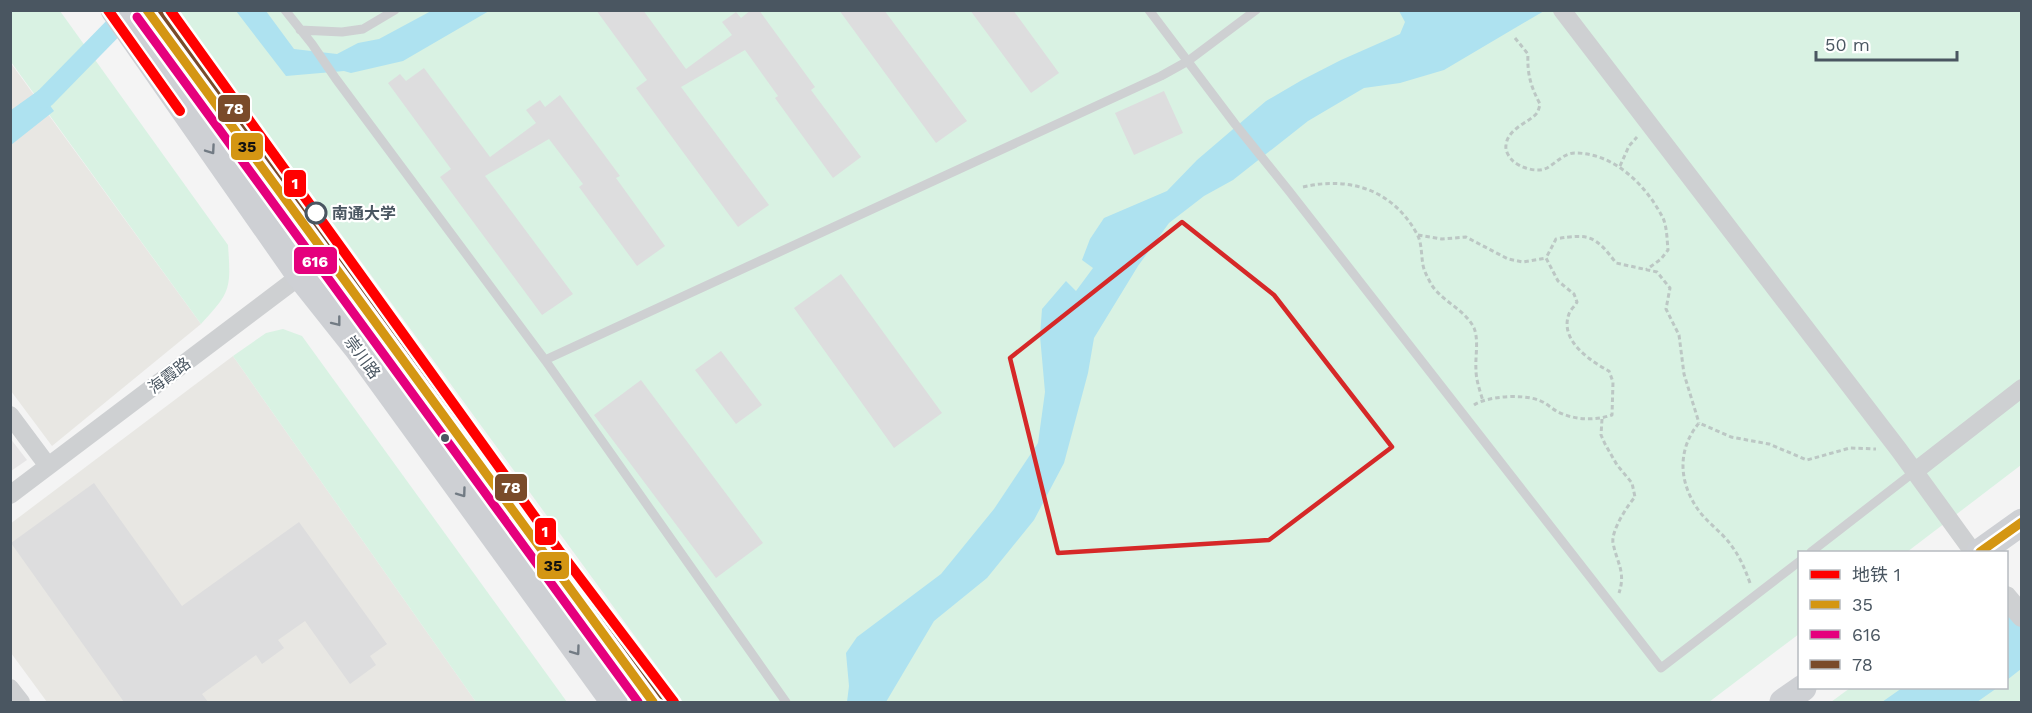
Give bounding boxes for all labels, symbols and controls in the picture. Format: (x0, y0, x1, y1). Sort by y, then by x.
scale bar (1816, 24, 1957, 62)
text: 50 m (1825, 34, 1870, 55)
line badge: 78 (217, 94, 251, 123)
text: 78 (224, 99, 244, 118)
line badge: 35 (230, 132, 264, 161)
text: 35 (238, 137, 256, 156)
one-way arrow (204, 143, 215, 154)
line badge: 1 (283, 169, 307, 198)
text: 1 (292, 174, 298, 193)
marker: 南通大学 (305, 202, 327, 224)
place label: 南通大学 (332, 204, 396, 223)
line badge: 616 (293, 246, 338, 275)
text: 616 (302, 252, 328, 271)
one-way arrow (329, 315, 340, 326)
street label: 崇川路 (341, 332, 384, 382)
street label: 海霞路 (144, 353, 194, 397)
unlabelled marker (439, 432, 451, 444)
line badge: 78 (494, 473, 528, 502)
text: 78 (501, 478, 521, 497)
one-way arrow (455, 487, 466, 498)
line badge: 1 (534, 517, 557, 546)
text: 1 (542, 522, 548, 541)
line badge: 35 (536, 551, 570, 580)
legend (1798, 551, 2008, 689)
text: 35 (544, 556, 562, 575)
text: 地铁 1 (1852, 564, 1901, 585)
text: 35 (1852, 594, 1873, 615)
text: 616 (1852, 624, 1881, 645)
one-way arrow (569, 645, 580, 656)
text: 78 (1852, 654, 1873, 675)

